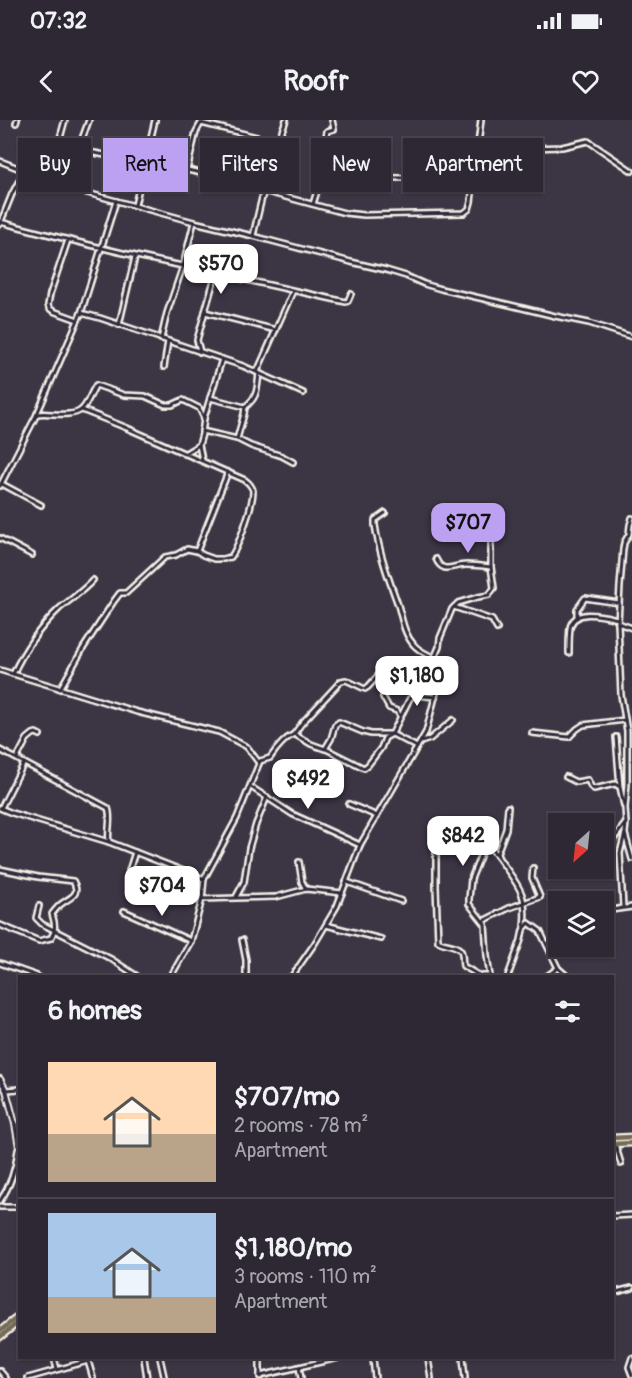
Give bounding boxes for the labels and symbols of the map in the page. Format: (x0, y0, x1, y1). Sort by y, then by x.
pin: $570 (185, 244, 257, 295)
pin: $707 (432, 503, 504, 554)
pin: $1,180 (368, 656, 466, 707)
pin: $492 (272, 759, 344, 810)
north arrow (548, 813, 614, 879)
pin: $842 (427, 816, 499, 867)
pin: $704 (126, 866, 198, 917)

